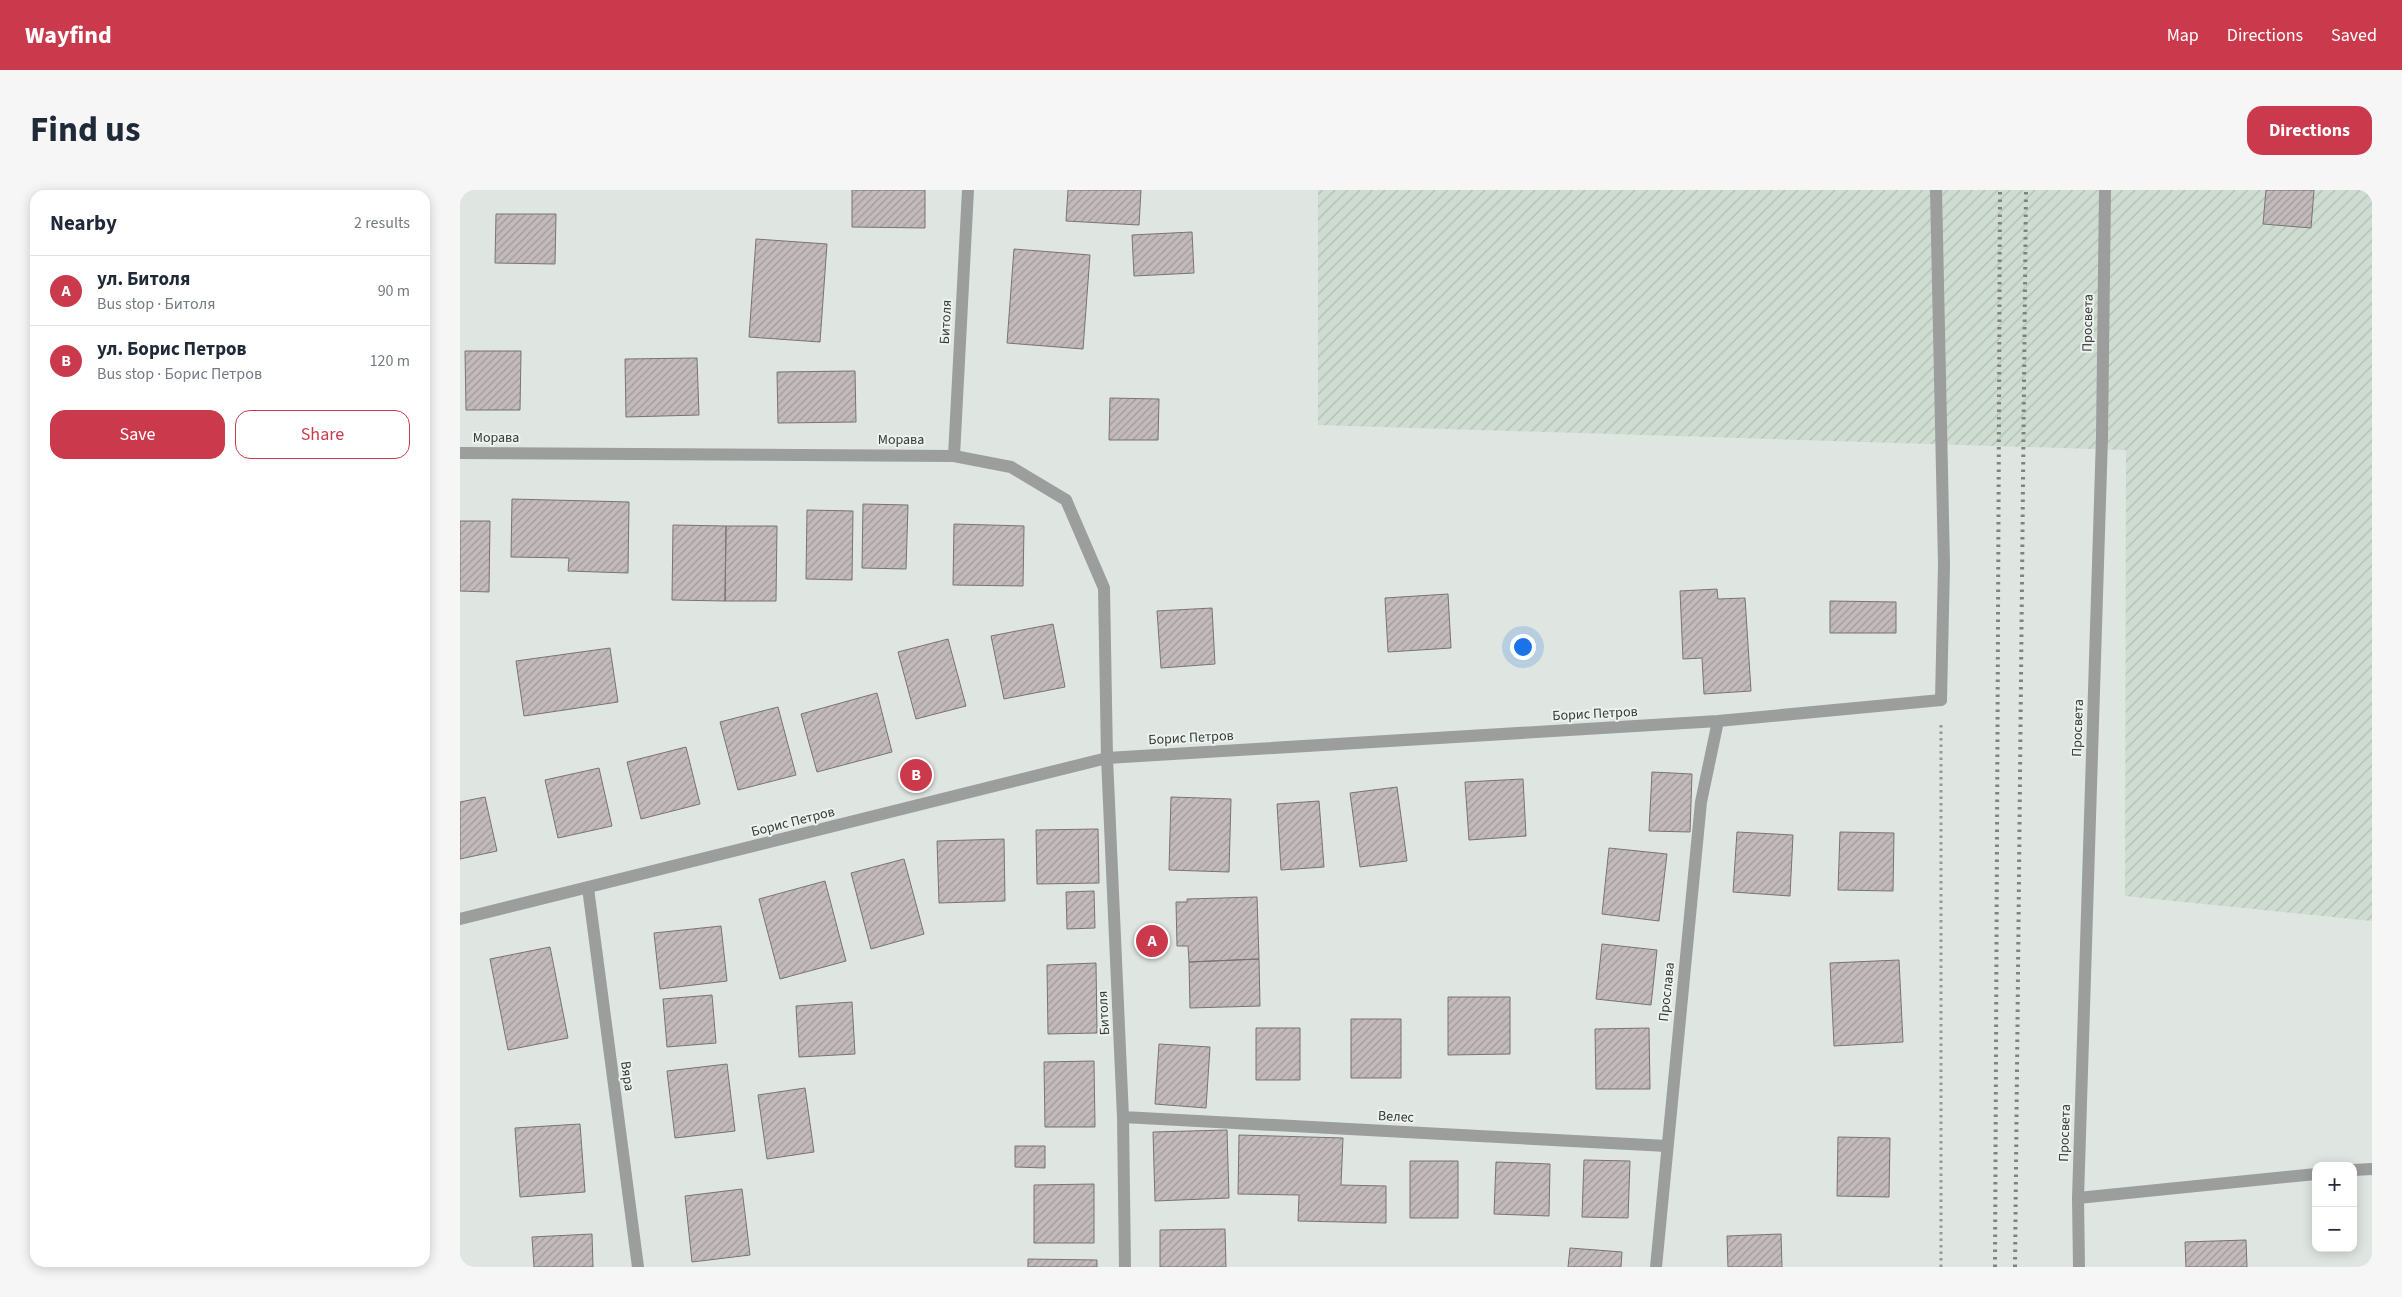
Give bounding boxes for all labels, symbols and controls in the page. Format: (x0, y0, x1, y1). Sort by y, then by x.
text: Wayfind (25, 18, 112, 53)
text: Map (2167, 23, 2199, 48)
text: Directions (2227, 23, 2303, 48)
text: Saved (2331, 23, 2377, 48)
text: Find us (30, 105, 140, 155)
button: Directions (2247, 106, 2372, 155)
text: Nearby (50, 208, 117, 238)
text: 2 results (354, 212, 410, 234)
text: ул. Битоля (97, 266, 190, 293)
text: A (61, 280, 71, 302)
text: 90 m (378, 280, 410, 302)
text: Bus stop · Битоля (97, 293, 215, 315)
street label: Просвета (2077, 294, 2099, 352)
street label: Битоля (935, 299, 957, 345)
text: ул. Борис Петров (97, 336, 247, 363)
text: B (61, 350, 71, 372)
text: 120 m (370, 350, 410, 372)
text: Bus stop · Борис Петров (97, 363, 262, 385)
button: Save (50, 410, 225, 459)
button: Share (235, 410, 410, 459)
street label: Морава (473, 428, 519, 448)
street label: Морава (878, 430, 924, 450)
your location (1510, 634, 1536, 660)
street label: Просвета (2067, 699, 2089, 757)
street label: Борис Петров (1552, 702, 1638, 726)
street label: Борис Петров (1148, 726, 1234, 750)
pin: B (900, 756, 932, 794)
street label: Борис Петров (749, 802, 837, 842)
pin: A (1136, 922, 1168, 960)
street label: Прослава (1654, 961, 1680, 1023)
street label: Битоля (1093, 990, 1115, 1036)
street label: Вяра (615, 1060, 639, 1092)
street label: Просвета (2054, 1104, 2076, 1162)
street label: Велес (1378, 1106, 1415, 1128)
map controls (2312, 1162, 2357, 1252)
button: + (2312, 1162, 2357, 1207)
button: − (2312, 1207, 2357, 1252)

